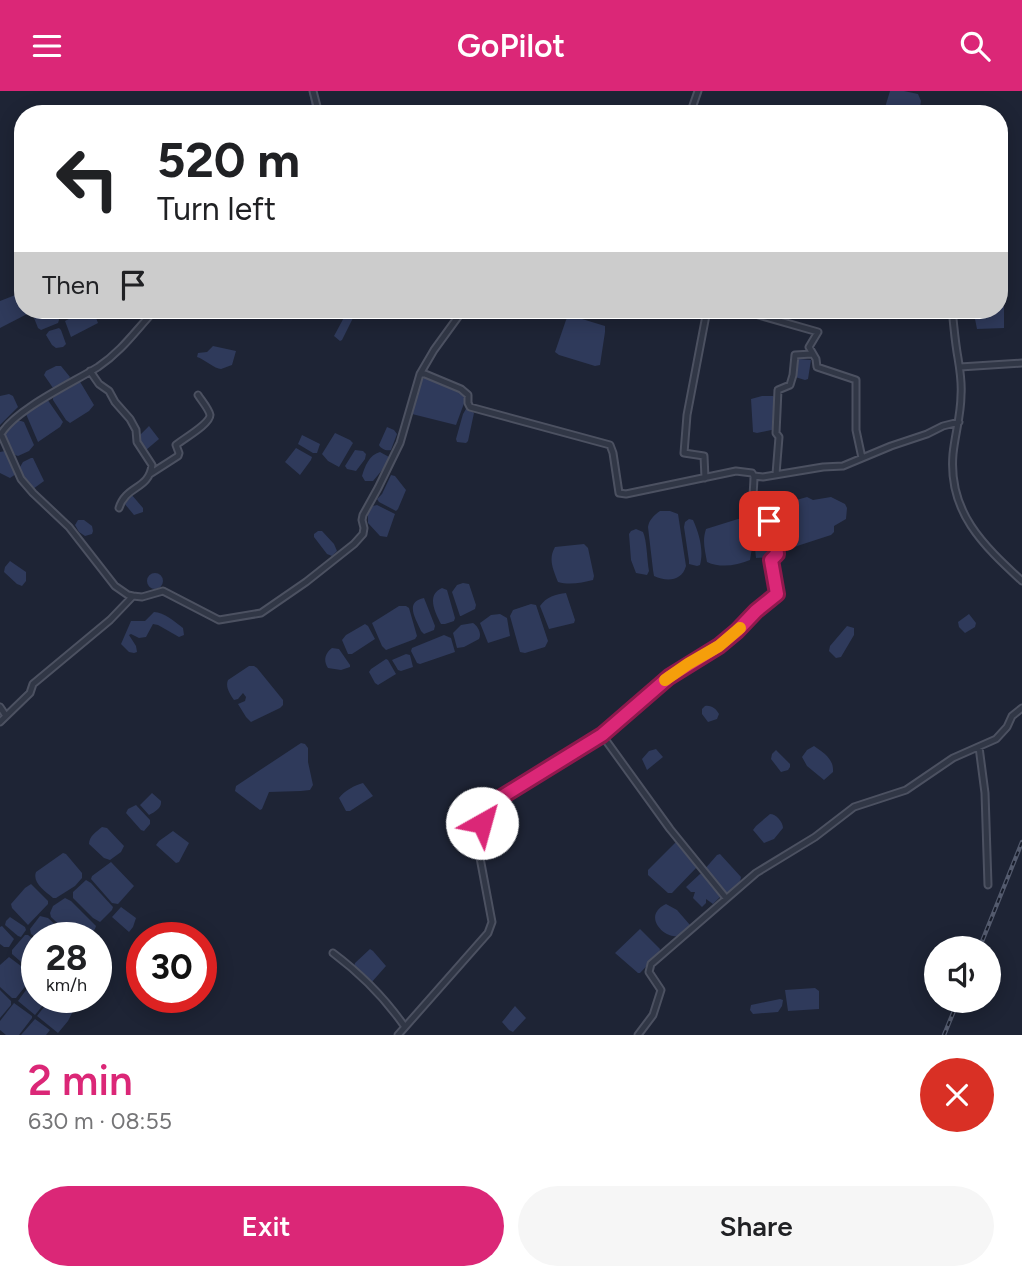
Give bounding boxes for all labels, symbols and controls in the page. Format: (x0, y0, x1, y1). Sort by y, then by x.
icon: menu (28, 27, 66, 65)
text: GoPilot (457, 27, 565, 65)
icon: search (956, 27, 994, 65)
text: 520 m (157, 130, 300, 189)
icon: left (42, 133, 133, 224)
text: Turn left (157, 190, 276, 228)
icon: arrive (114, 266, 152, 304)
text: Then (42, 269, 100, 301)
pin (739, 491, 799, 551)
icon: arrive (750, 502, 788, 540)
position arrow (445, 786, 519, 860)
speed limit sign: 30 (126, 922, 217, 1013)
map controls (924, 936, 1001, 1013)
button: sound (924, 936, 1001, 1013)
text: 28 (46, 937, 87, 979)
text: km/h (46, 974, 87, 996)
text: 2 min (28, 1055, 133, 1106)
button: close (920, 1058, 994, 1132)
text: 630 m · 08:55 (28, 1107, 172, 1135)
button: Exit (28, 1186, 504, 1266)
button: Share (518, 1186, 994, 1266)

